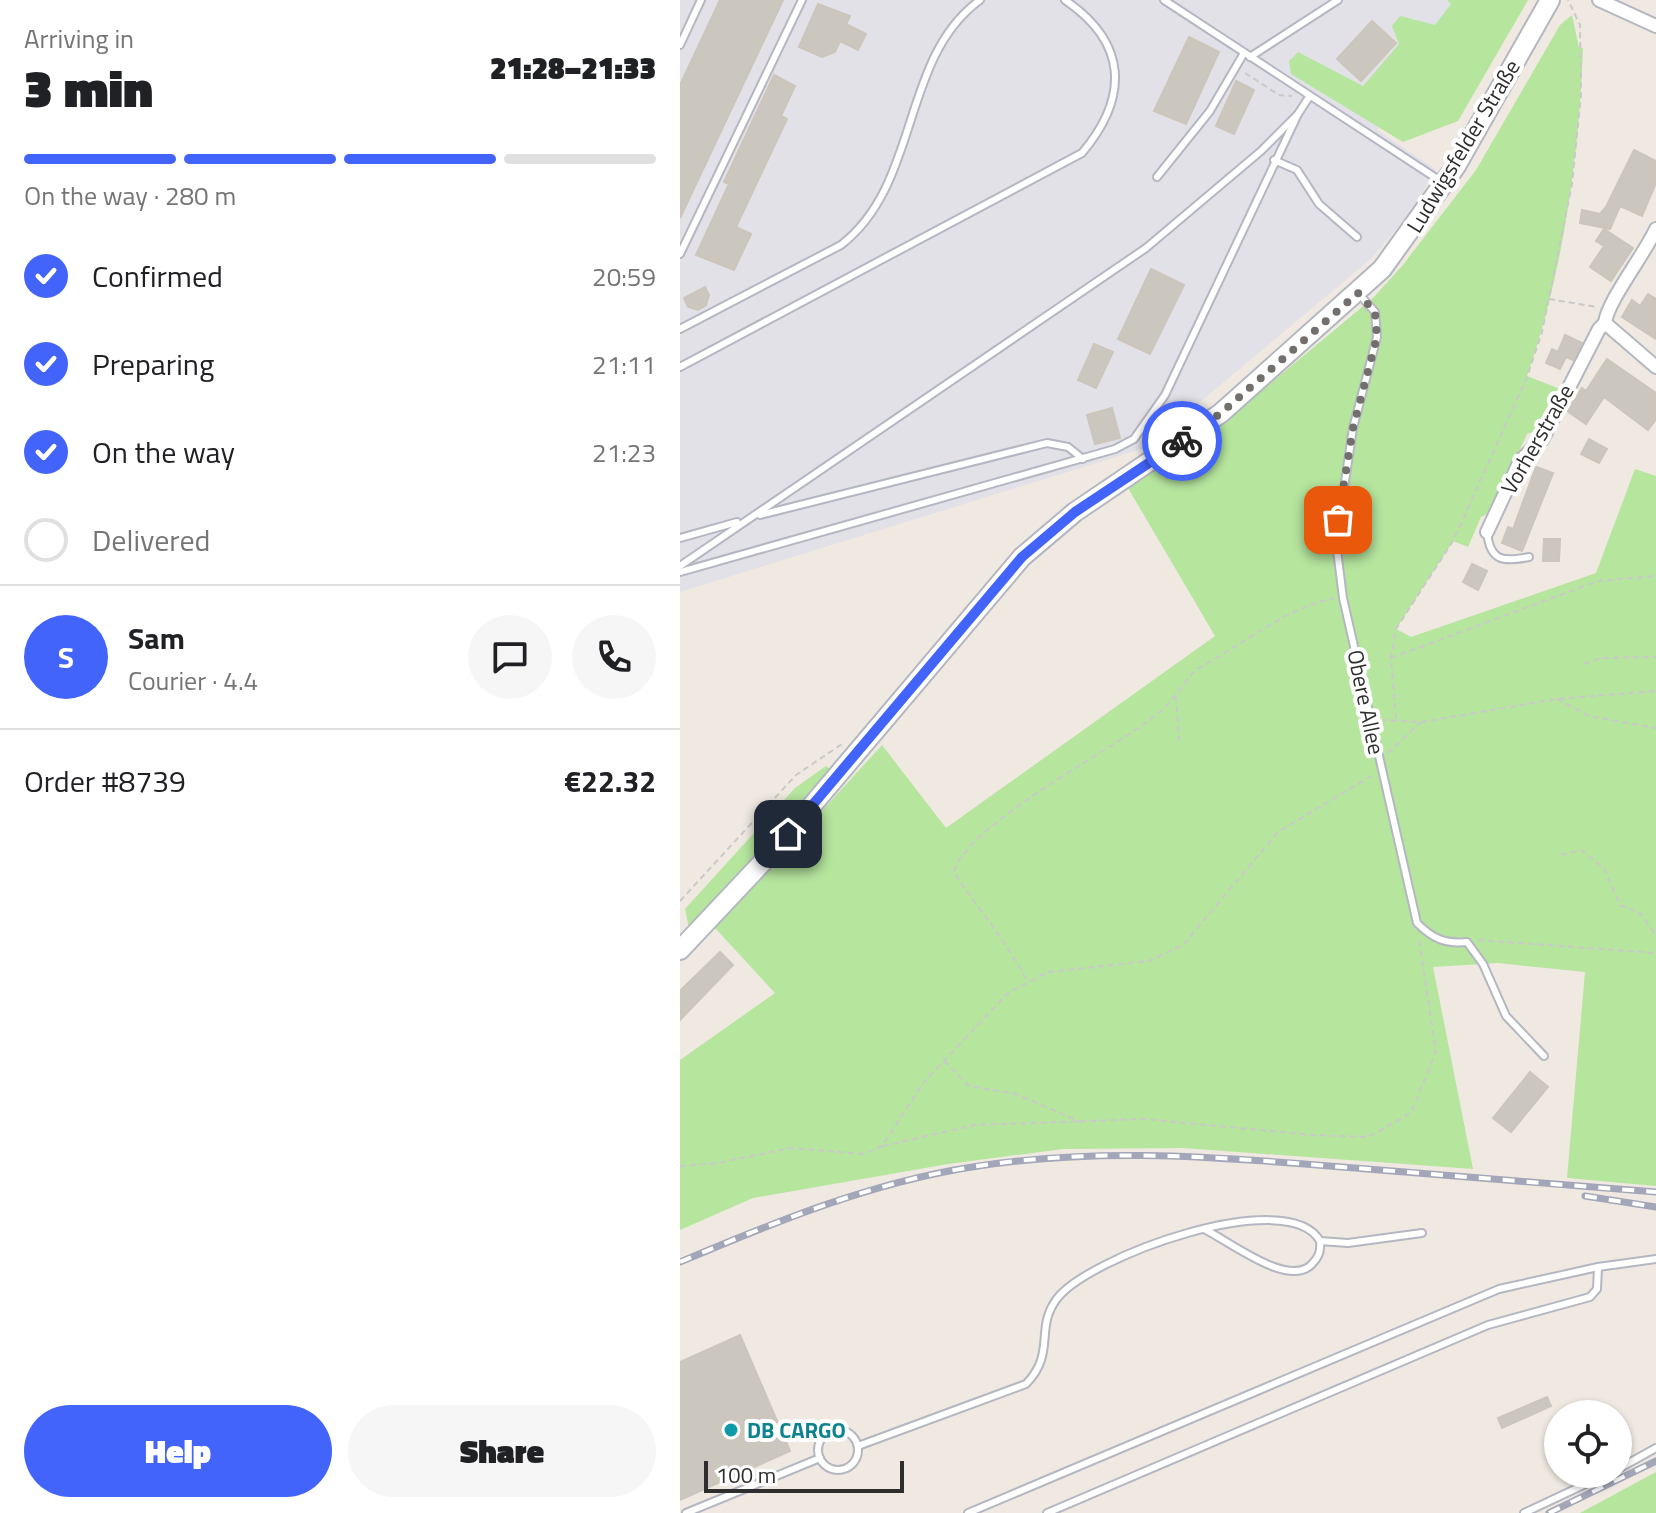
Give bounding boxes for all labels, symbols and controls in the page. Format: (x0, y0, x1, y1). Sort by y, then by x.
text: Arriving in (24, 19, 134, 58)
text: 21:28–21:33 (490, 45, 656, 91)
text: 3 min (24, 48, 153, 127)
street label: Ludwigsfelder Straße (1398, 53, 1528, 239)
text: On the way · 280 m (24, 176, 236, 215)
text: Confirmed (92, 253, 223, 299)
icon: check (24, 254, 68, 298)
text: 20:59 (592, 257, 656, 296)
text: Preparing (92, 341, 214, 387)
icon: check (24, 342, 68, 386)
text: 21:11 (592, 345, 656, 384)
street label: Vorherstraße (1492, 378, 1582, 500)
courier (1142, 401, 1222, 481)
icon: bike (1160, 419, 1204, 463)
text: On the way (92, 429, 235, 475)
icon: check (24, 430, 68, 474)
text: 21:23 (592, 433, 656, 472)
pin (1304, 486, 1372, 554)
icon: bag (1316, 498, 1360, 542)
text: Delivered (92, 517, 210, 563)
text: Sam (128, 615, 185, 661)
button: chat (468, 615, 552, 699)
button: phone (572, 615, 656, 699)
text: S (58, 634, 74, 680)
street label: Obere Allee (1338, 647, 1394, 757)
text: Courier · 4.4 (128, 661, 258, 700)
text: Order #8739 (24, 758, 186, 804)
text: €22.32 (564, 758, 656, 804)
pin (754, 800, 822, 868)
icon: home (766, 812, 810, 856)
map controls (1544, 1400, 1632, 1488)
button: locate (1544, 1400, 1632, 1488)
button: Help (24, 1405, 332, 1497)
button: Share (348, 1405, 656, 1497)
place label: DB CARGO (747, 1413, 846, 1447)
marker: DB CARGO (722, 1421, 740, 1439)
scale bar (704, 1457, 904, 1493)
text: 100 m (716, 1458, 776, 1492)

